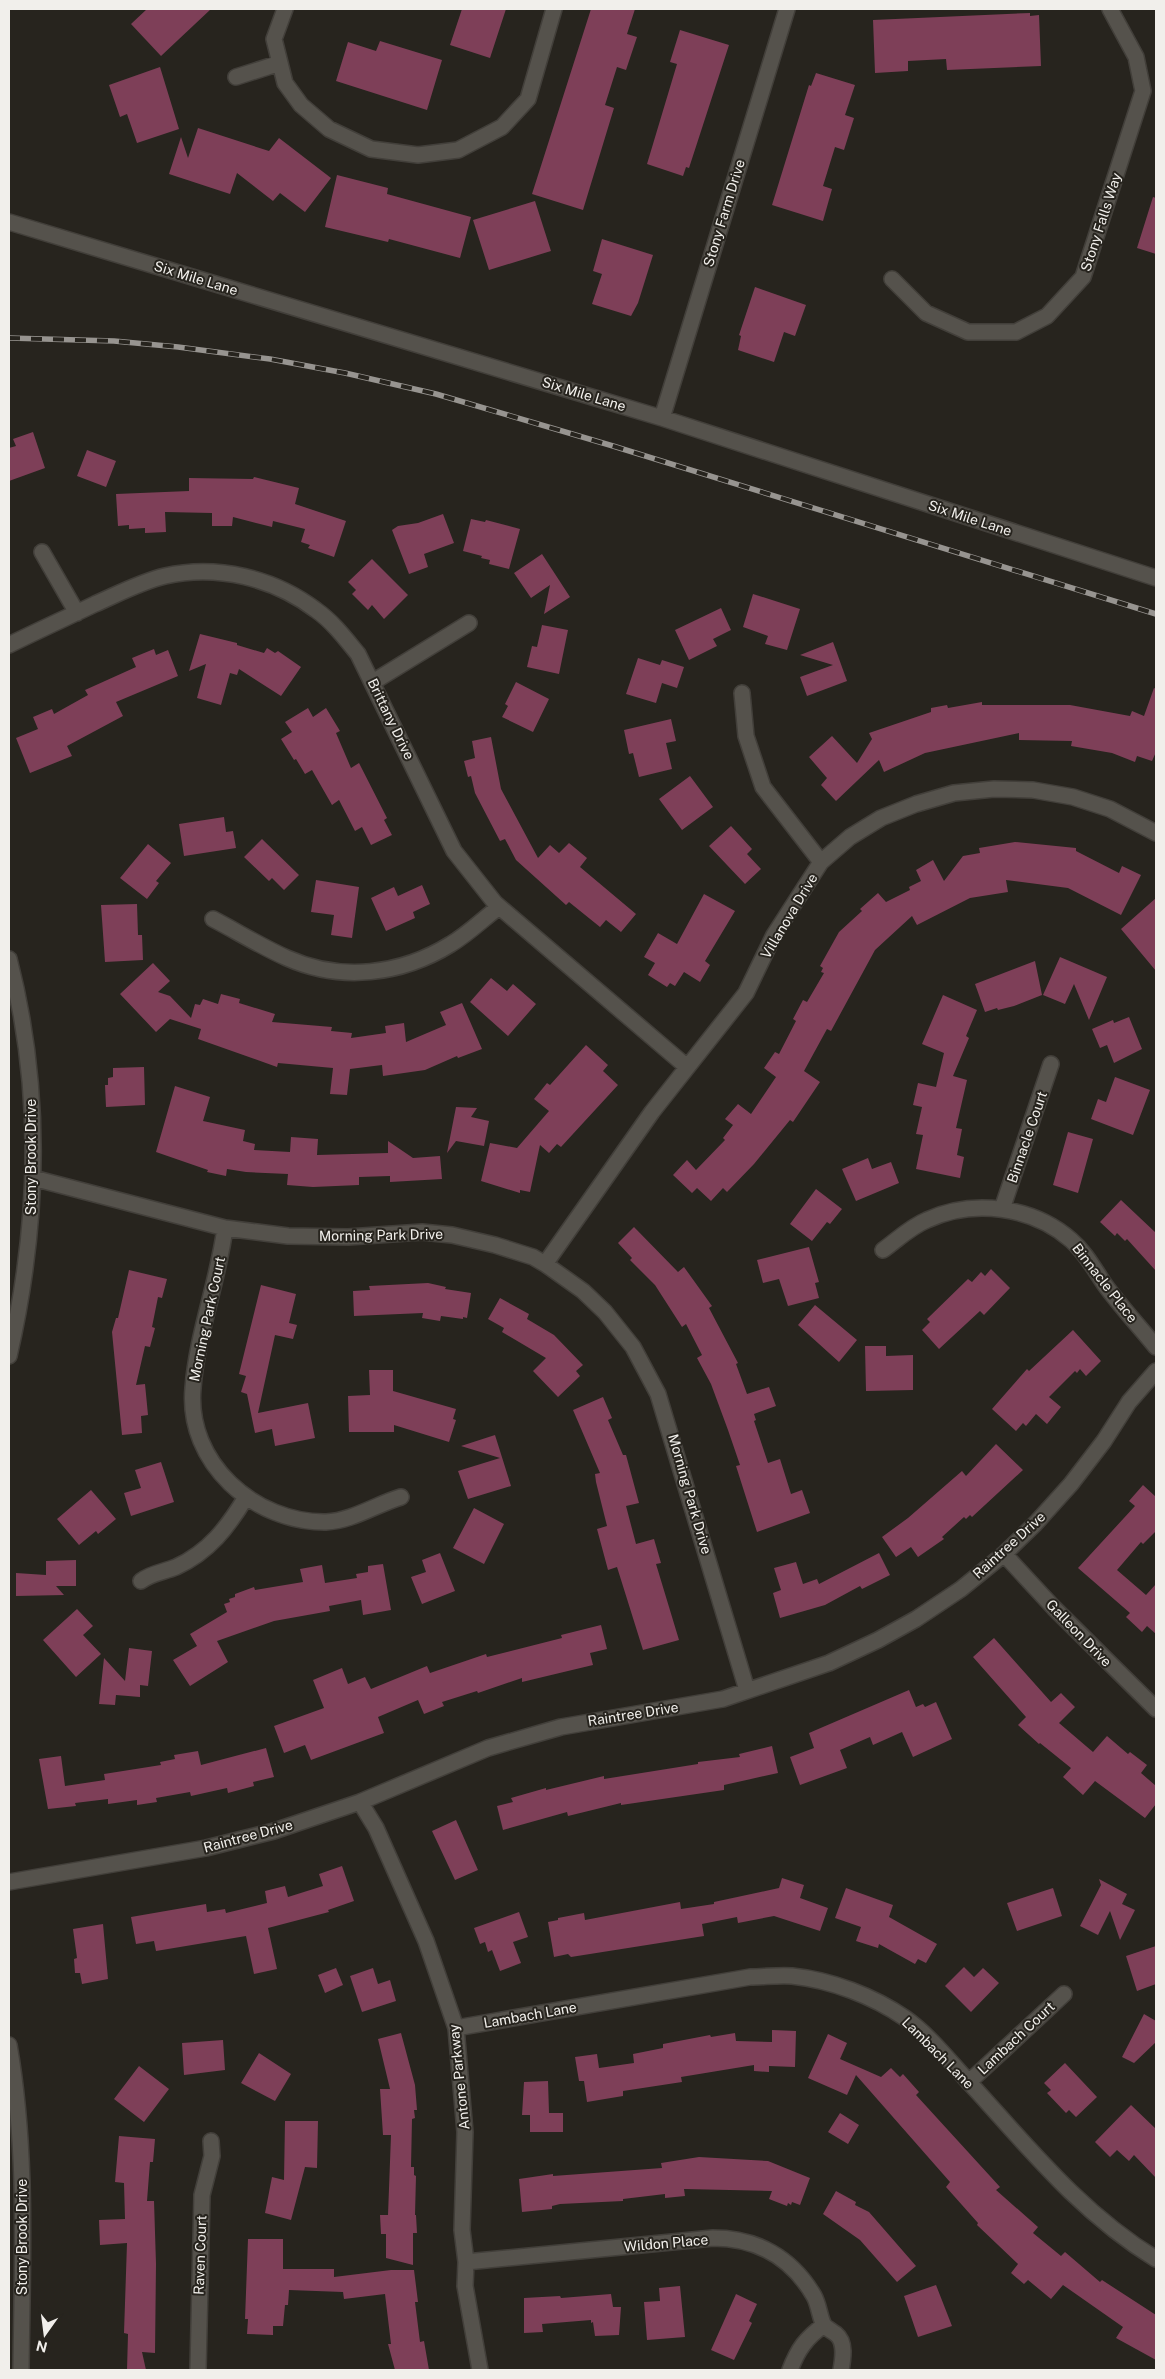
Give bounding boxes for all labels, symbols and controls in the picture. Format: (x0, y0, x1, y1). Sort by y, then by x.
street label: Stony Farm Drive (700, 157, 748, 269)
street label: Stony Falls Way (1078, 170, 1125, 273)
street label: Six Mile Lane (152, 258, 240, 298)
street label: Six Mile Lane (540, 374, 628, 414)
street label: Six Mile Lane (926, 497, 1014, 539)
street label: Brittany Drive (364, 676, 418, 762)
street label: Villanova Drive (757, 871, 821, 961)
street label: Binnacle Court (1004, 1089, 1050, 1185)
street label: Stony Brook Drive (23, 1099, 39, 1215)
street label: Morning Park Drive (319, 1226, 443, 1244)
street label: Binnacle Place (1069, 1240, 1141, 1326)
street label: Morning Park Court (186, 1255, 228, 1383)
street label: Morning Park Drive (665, 1432, 715, 1556)
street label: Raintree Drive (970, 1508, 1049, 1582)
street label: Galleon Drive (1043, 1596, 1115, 1670)
street label: Raintree Drive (586, 1699, 680, 1729)
street label: Raintree Drive (202, 1816, 295, 1856)
street label: Lambach Court (974, 1998, 1058, 2078)
street label: Lambach Lane (482, 1999, 578, 2031)
street label: Lambach Lane (899, 2014, 977, 2092)
street label: Antone Parkway (445, 2023, 472, 2131)
street label: Stony Brook Drive (14, 2179, 30, 2295)
street label: Raven Court (191, 2215, 209, 2295)
street label: Wildon Place (623, 2231, 709, 2255)
north arrow (20, 2309, 70, 2359)
text: N (35, 2338, 49, 2356)

